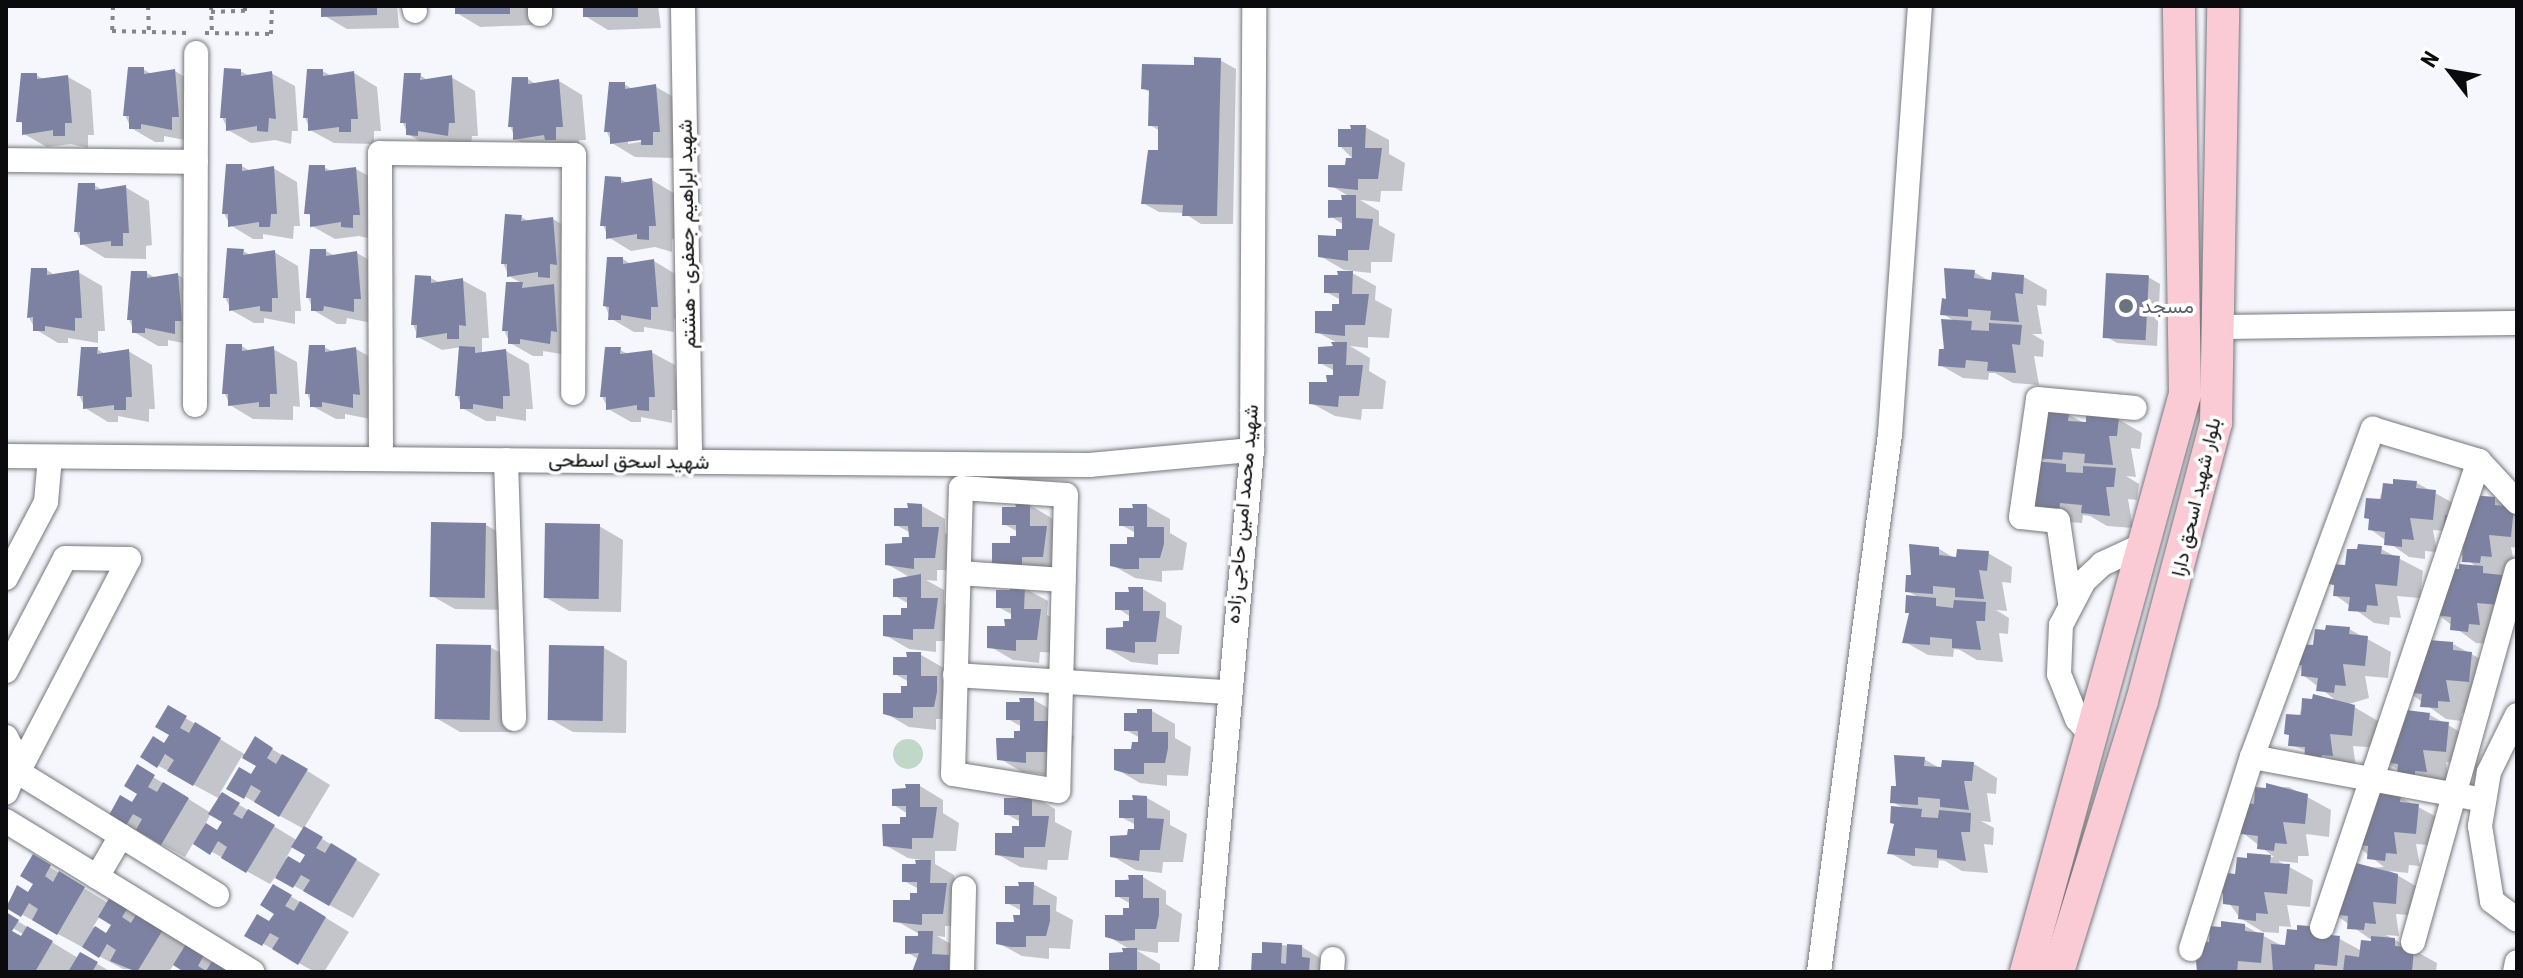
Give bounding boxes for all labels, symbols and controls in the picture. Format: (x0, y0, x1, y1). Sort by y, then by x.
north arrow (2411, 32, 2491, 112)
text: N (2416, 47, 2444, 72)
street label: شهید ابراهیم جعفری - هشتم (673, 119, 701, 349)
place label: مسجد (2142, 294, 2194, 318)
marker: مسجد (2117, 297, 2135, 315)
street label: شهید محمد امین حاجی زاده (1220, 403, 1264, 625)
street label: بلوار شهید اسحق دارا (2166, 415, 2226, 579)
street label: شهید اسحق اسطحی (548, 448, 710, 474)

